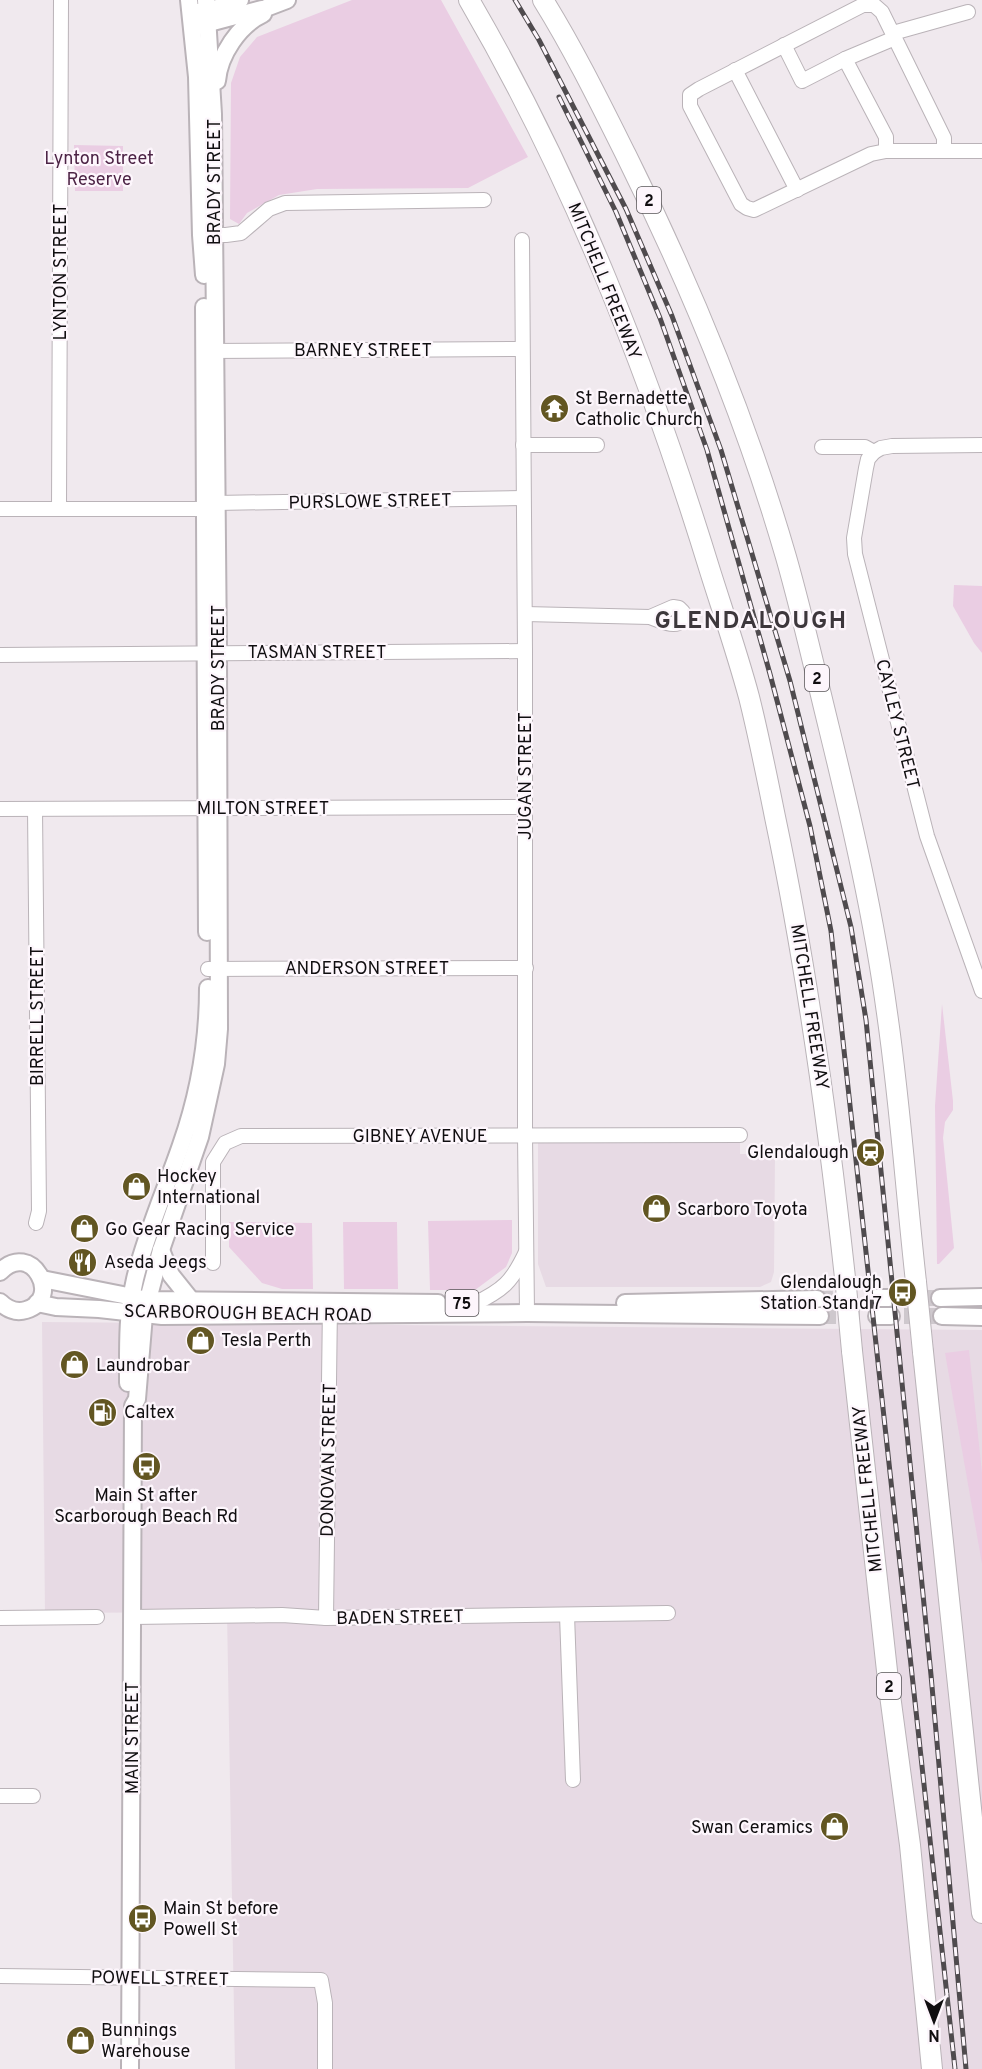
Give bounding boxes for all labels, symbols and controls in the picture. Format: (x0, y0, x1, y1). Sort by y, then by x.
street label: BRADY STREET (204, 119, 227, 245)
park label: Lynton Street Reserve (44, 148, 154, 192)
road number: 2 (637, 187, 661, 213)
street label: MITCHELL FREEWAY (562, 200, 646, 364)
street label: LYNTON STREET (50, 204, 73, 340)
street label: BARNEY STREET (294, 340, 432, 363)
place label: St Bernadette Catholic Church (575, 388, 703, 432)
temple icon: St Bernadette Catholic Church (538, 392, 570, 424)
street label: PURSLOWE STREET (288, 490, 452, 515)
street label: BRADY STREET (208, 605, 231, 731)
district label: GLENDALOUGH (654, 607, 848, 637)
street label: TASMAN STREET (248, 642, 386, 665)
street label: CAYLEY STREET (869, 657, 924, 792)
road number: 2 (805, 665, 829, 691)
street label: JUGAN STREET (515, 712, 538, 840)
street label: MILTON STREET (197, 798, 329, 821)
street label: MITCHELL FREEWAY (784, 923, 833, 1092)
street label: BIRRELL STREET (27, 946, 50, 1086)
street label: ANDERSON STREET (285, 958, 449, 981)
street label: GIBNEY AVENUE (352, 1126, 488, 1149)
station icon: Glendalough (854, 1136, 886, 1168)
place label: Glendalough (747, 1142, 849, 1165)
place label: Hockey International (157, 1166, 260, 1210)
shop icon: Hockey International (120, 1170, 152, 1202)
shop icon: Scarboro Toyota (640, 1193, 672, 1225)
place label: Scarboro Toyota (677, 1199, 808, 1222)
shop icon: Go Gear Racing Service (68, 1213, 100, 1245)
place label: Go Gear Racing Service (105, 1219, 295, 1242)
restaurant icon: Aseda Jeegs (67, 1246, 99, 1278)
place label: Aseda Jeegs (104, 1252, 207, 1275)
place label: Glendalough Station Stand 7 (760, 1272, 882, 1316)
bus stop icon: Glendalough Station Stand 7 (887, 1276, 919, 1308)
road number: 75 (446, 1290, 478, 1316)
street label: SCARBOROUGH BEACH ROAD (124, 1301, 372, 1328)
shop icon: Tesla Perth (184, 1324, 216, 1356)
place label: Tesla Perth (221, 1330, 311, 1353)
shop icon: Laundrobar (59, 1349, 91, 1381)
place label: Laundrobar (96, 1355, 190, 1378)
street label: DONOVAN STREET (317, 1383, 342, 1537)
fuel station icon: Caltex (87, 1396, 119, 1428)
place label: Caltex (124, 1402, 175, 1425)
street label: MITCHELL FREEWAY (848, 1404, 889, 1573)
bus stop icon: Main St after Scarborough Beach Rd (130, 1450, 162, 1482)
place label: Main St after Scarborough Beach Rd (54, 1485, 238, 1529)
street label: BADEN STREET (336, 1606, 464, 1631)
road number: 2 (877, 1673, 901, 1699)
street label: MAIN STREET (122, 1682, 145, 1794)
shop icon: Swan Ceramics (818, 1811, 850, 1843)
place label: Swan Ceramics (691, 1817, 813, 1840)
place label: Main St before Powell St (163, 1898, 278, 1942)
bus stop icon: Main St before Powell St (126, 1902, 158, 1934)
street label: POWELL STREET (91, 1967, 229, 1992)
north arrow (904, 1991, 964, 2051)
place label: Bunnings Warehouse (101, 2020, 190, 2064)
shop icon: Bunnings Warehouse (64, 2024, 96, 2056)
text: N (928, 2024, 940, 2044)

